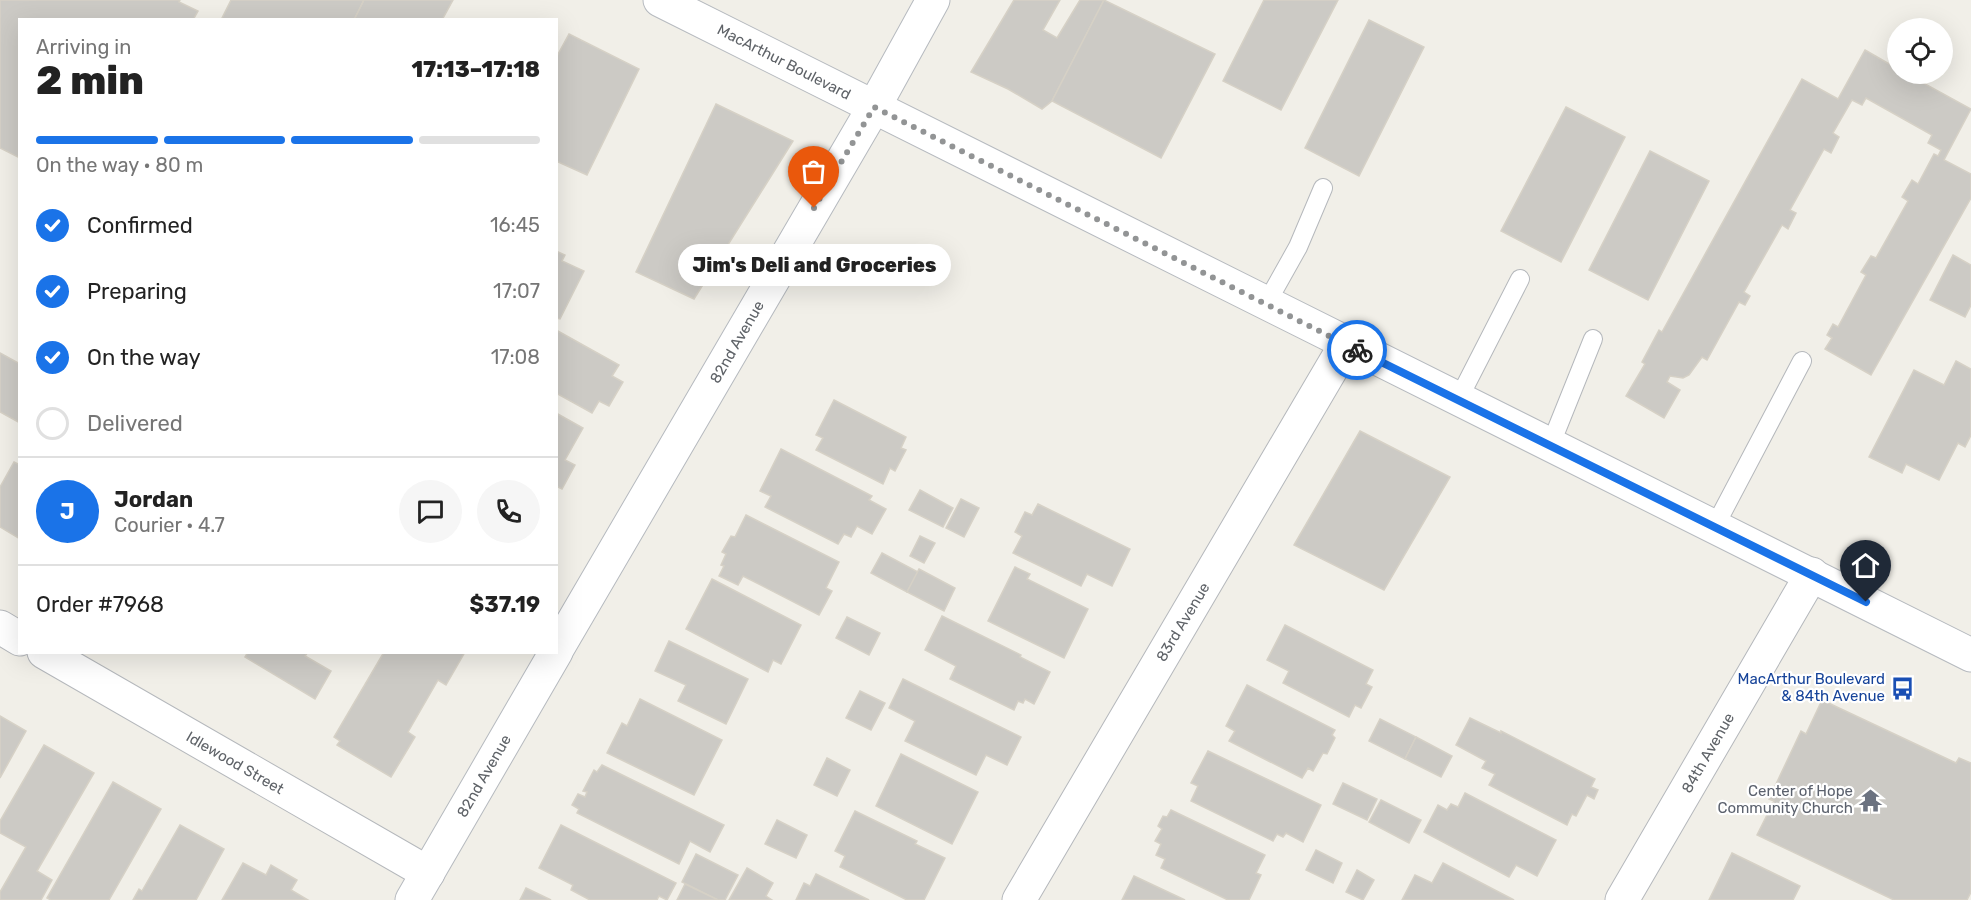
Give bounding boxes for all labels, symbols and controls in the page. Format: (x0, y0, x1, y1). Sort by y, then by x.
map controls (1887, 18, 1953, 84)
button: locate (1887, 18, 1953, 84)
street label: MacArthur Boulevard (714, 21, 854, 103)
text: Arriving in (36, 35, 131, 59)
text: 17:13–17:18 (412, 56, 540, 83)
text: 2 min (36, 58, 144, 104)
pin (788, 146, 839, 208)
text: On the way · 80 m (36, 153, 203, 177)
icon: bag (797, 155, 830, 188)
icon: check (36, 209, 69, 242)
text: Confirmed (87, 212, 193, 239)
text: 16:45 (490, 213, 540, 237)
callout: Jim's Deli and Groceries (678, 244, 950, 286)
text: Jim's Deli and Groceries (693, 253, 936, 277)
icon: check (36, 275, 69, 308)
text: Preparing (87, 278, 187, 305)
text: 17:07 (493, 279, 540, 303)
street label: 82nd Avenue (706, 298, 768, 386)
courier (1327, 320, 1387, 380)
icon: bike (1341, 334, 1374, 367)
icon: check (36, 341, 69, 374)
text: On the way (87, 344, 201, 371)
text: 17:08 (491, 345, 540, 369)
text: Delivered (87, 410, 183, 437)
button: chat (399, 480, 462, 543)
button: phone (477, 480, 540, 543)
text: Jordan (114, 486, 193, 513)
text: J (60, 498, 75, 525)
text: Courier · 4.7 (114, 513, 225, 537)
pin (1840, 540, 1891, 602)
icon: home (1849, 549, 1882, 582)
street label: 83rd Avenue (1152, 579, 1214, 665)
text: Order #7968 (36, 591, 164, 618)
text: $37.19 (470, 591, 540, 618)
place label: MacArthur Boulevard & 84th Avenue (1738, 670, 1885, 705)
bus stop icon: MacArthur Boulevard & 84th Avenue (1890, 675, 1916, 701)
street label: 84th Avenue (1678, 710, 1738, 796)
street label: Idlewood Street (183, 728, 287, 798)
street label: 82nd Avenue (453, 732, 515, 820)
place label: Center of Hope Community Church (1717, 782, 1853, 817)
temple icon: Center of Hope Community Church (1858, 787, 1884, 813)

